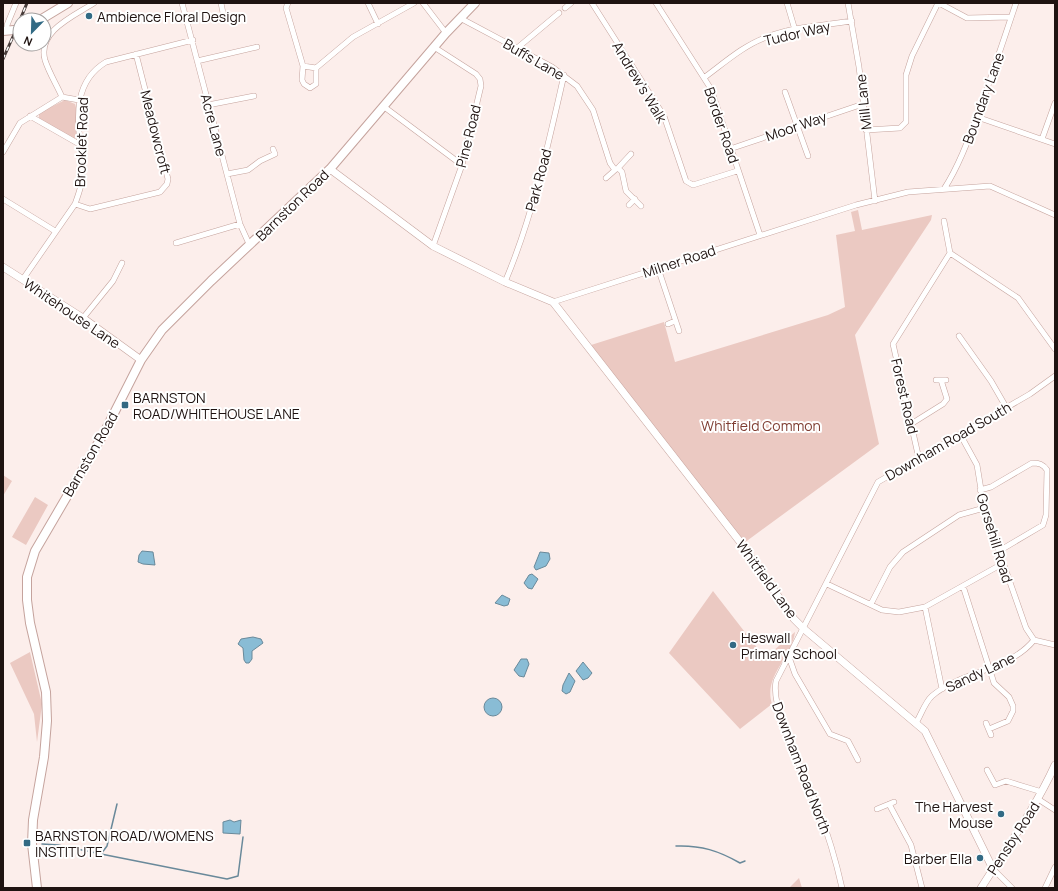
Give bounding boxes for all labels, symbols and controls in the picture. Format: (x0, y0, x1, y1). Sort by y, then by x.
place label: Ambience Floral Design (97, 7, 246, 26)
marker: Ambience Floral Design (84, 11, 94, 21)
north arrow (12, 12, 52, 52)
street label: Tudor Way (762, 16, 833, 50)
text: N (21, 33, 34, 50)
street label: Buffs Lane (500, 34, 568, 84)
street label: Andrew's Walk (608, 38, 672, 127)
street label: Boundary Lane (958, 50, 1008, 146)
street label: Mill Lane (851, 73, 875, 131)
street label: Border Road (700, 84, 744, 166)
street label: Meadowcroft (136, 88, 176, 176)
street label: Acre Lane (197, 92, 231, 158)
street label: Brooklet Road (70, 97, 92, 187)
street label: Pine Road (451, 103, 485, 169)
street label: Moor Way (763, 107, 830, 145)
street label: Park Road (521, 147, 555, 213)
street label: Barnston Road (251, 165, 333, 245)
street label: Milner Road (640, 240, 718, 282)
street label: Whitehouse Lane (20, 274, 124, 352)
street label: Forest Road (887, 356, 923, 436)
place label: BARNSTON ROAD/WHITEHOUSE LANE (133, 388, 300, 423)
street label: Downham Road South (882, 397, 1014, 485)
marker: BARNSTON ROAD/WHITEHOUSE LANE (120, 400, 130, 410)
street label: Barnston Road (58, 408, 122, 500)
park label: Whitfield Common (701, 416, 821, 435)
street label: Gorsehill Road (972, 491, 1018, 585)
street label: Whitfield Lane (732, 536, 802, 622)
place label: Heswall Primary School (741, 628, 837, 663)
marker: Heswall Primary School (728, 640, 738, 650)
street label: Sandy Lane (942, 648, 1018, 696)
street label: Downham Road North (768, 699, 836, 837)
place label: The Harvest Mouse (915, 797, 993, 832)
street label: Pensby Road (982, 798, 1044, 878)
marker: The Harvest Mouse (996, 809, 1006, 819)
place label: BARNSTON ROAD/WOMENS INSTITUTE (35, 826, 214, 861)
marker: BARNSTON ROAD/WOMENS INSTITUTE (22, 838, 32, 848)
place label: Barber Ella (904, 849, 972, 868)
marker: Barber Ella (975, 853, 985, 863)

